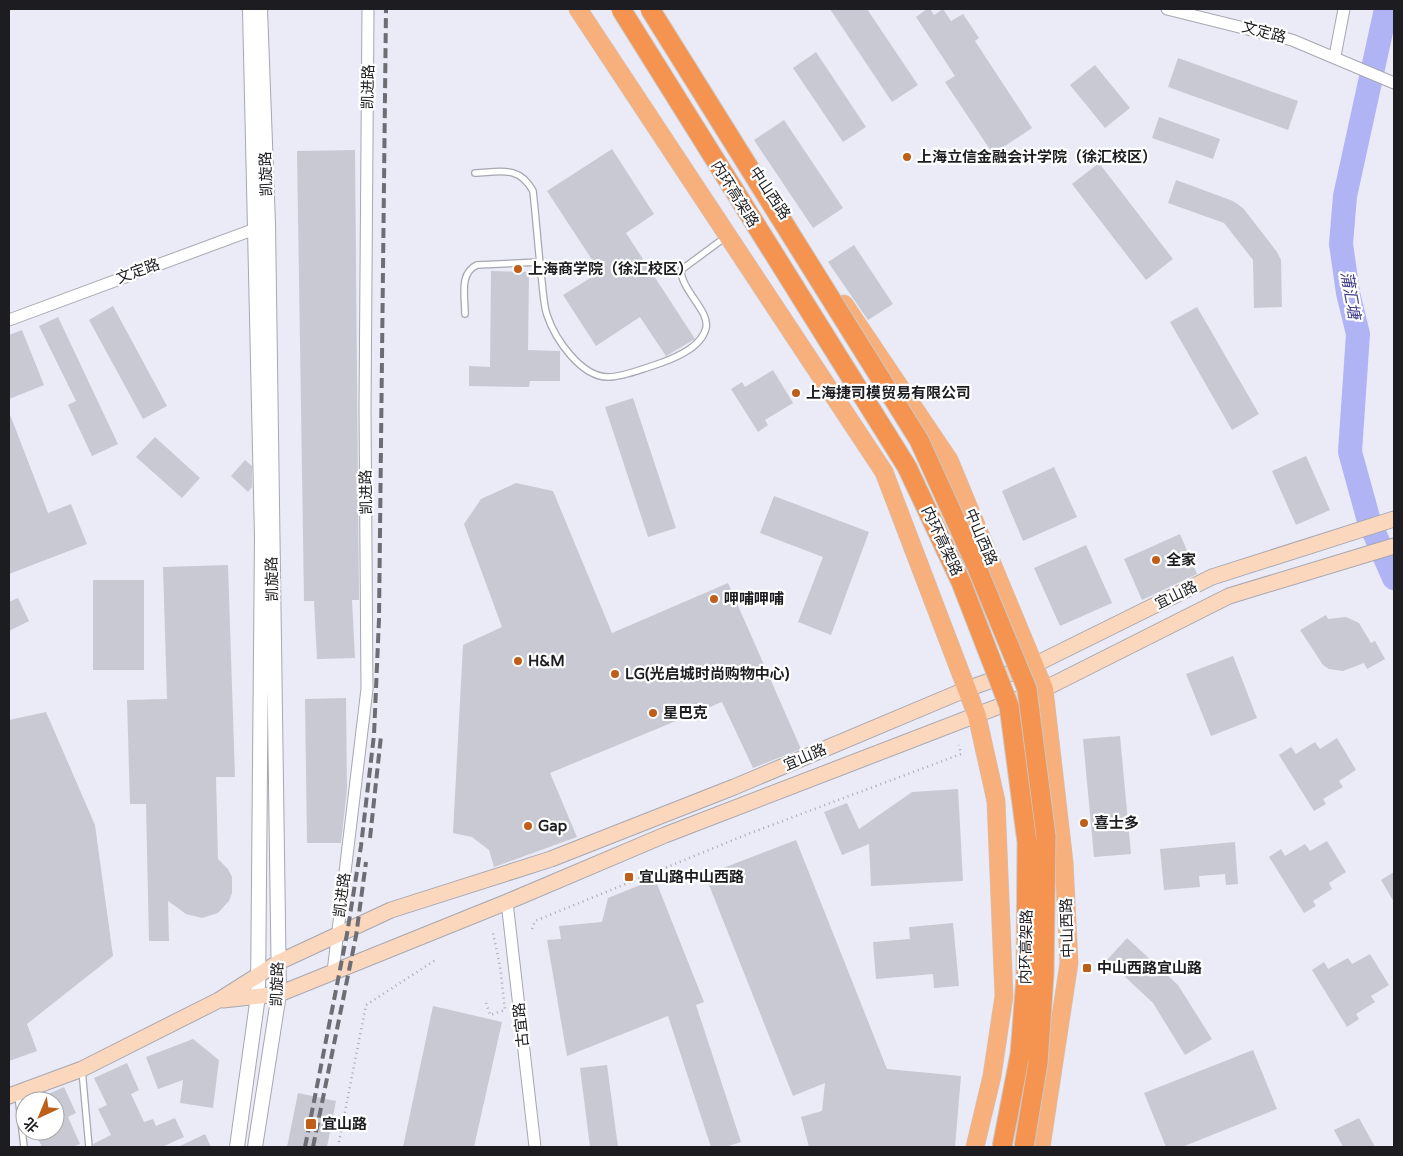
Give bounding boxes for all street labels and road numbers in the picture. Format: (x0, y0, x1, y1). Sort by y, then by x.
street label: 文定路 (1240, 17, 1288, 47)
street label: 凯进路 (359, 64, 377, 110)
street label: 凯旋路 (256, 151, 276, 197)
street label: 内环高架路 (707, 157, 763, 231)
street label: 中山西路 (746, 163, 794, 223)
street label: 文定路 (114, 255, 162, 287)
street label: 凯进路 (357, 469, 375, 515)
street label: 内环高架路 (918, 503, 966, 579)
street label: 中山西路 (961, 506, 1001, 568)
street label: 凯旋路 (263, 556, 281, 602)
street label: 宜山路 (1152, 577, 1200, 613)
street label: 宜山路 (781, 740, 829, 774)
street label: 凯进路 (330, 872, 354, 918)
street label: 中山西路 (1057, 898, 1077, 958)
street label: 内环高架路 (1016, 909, 1036, 985)
street label: 凯旋路 (267, 961, 287, 1007)
street label: 古宜路 (510, 1002, 532, 1048)

